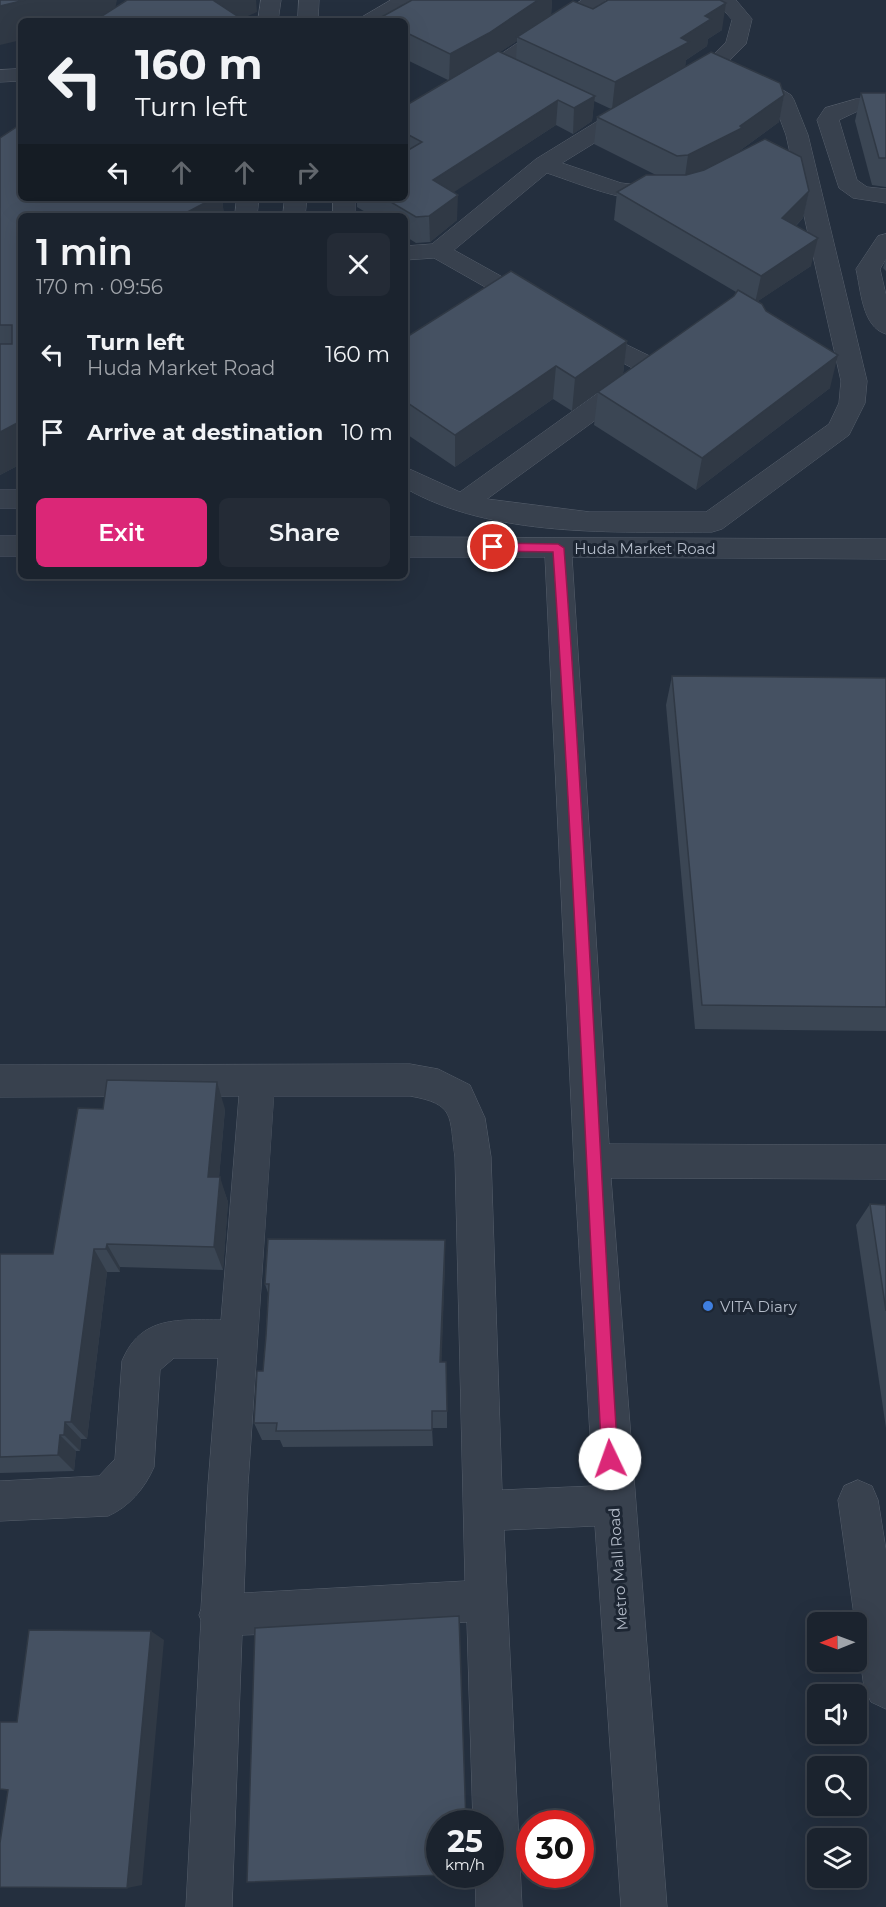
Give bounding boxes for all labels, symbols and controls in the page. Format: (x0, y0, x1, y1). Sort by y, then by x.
text: 160 m (135, 38, 263, 90)
icon: left (36, 42, 114, 120)
text: Turn left (135, 90, 248, 123)
icon: left (102, 156, 135, 189)
icon: ahead (165, 156, 198, 189)
icon: ahead (228, 156, 261, 189)
icon: right (291, 156, 324, 189)
text: 1 min (36, 230, 133, 274)
button: close (327, 233, 390, 296)
text: 170 m · 09:56 (36, 275, 163, 299)
text: Turn left (87, 329, 185, 356)
icon: left (36, 338, 69, 371)
text: 160 m (325, 341, 390, 368)
text: Huda Market Road (87, 356, 275, 380)
icon: arrive (36, 416, 69, 449)
text: Arrive at destination (87, 419, 323, 446)
text: 10 m (341, 419, 393, 446)
button: Exit (36, 498, 207, 567)
button: Share (219, 498, 390, 567)
pin (467, 521, 518, 572)
icon: arrive (476, 530, 509, 563)
street label: Huda Market Road (574, 539, 716, 558)
place label: VITA Diary (720, 1297, 798, 1316)
marker: VITA Diary (701, 1299, 715, 1313)
position arrow (578, 1427, 642, 1491)
street label: Metro Mall Road (604, 1507, 632, 1631)
north arrow (807, 1612, 867, 1672)
map controls (807, 1612, 867, 1888)
button: sound (807, 1684, 867, 1744)
button: search (807, 1756, 867, 1816)
speed limit sign: 30 (516, 1810, 594, 1888)
text: 25 (447, 1823, 483, 1860)
button: layers (807, 1828, 867, 1888)
text: km/h (445, 1855, 485, 1874)

